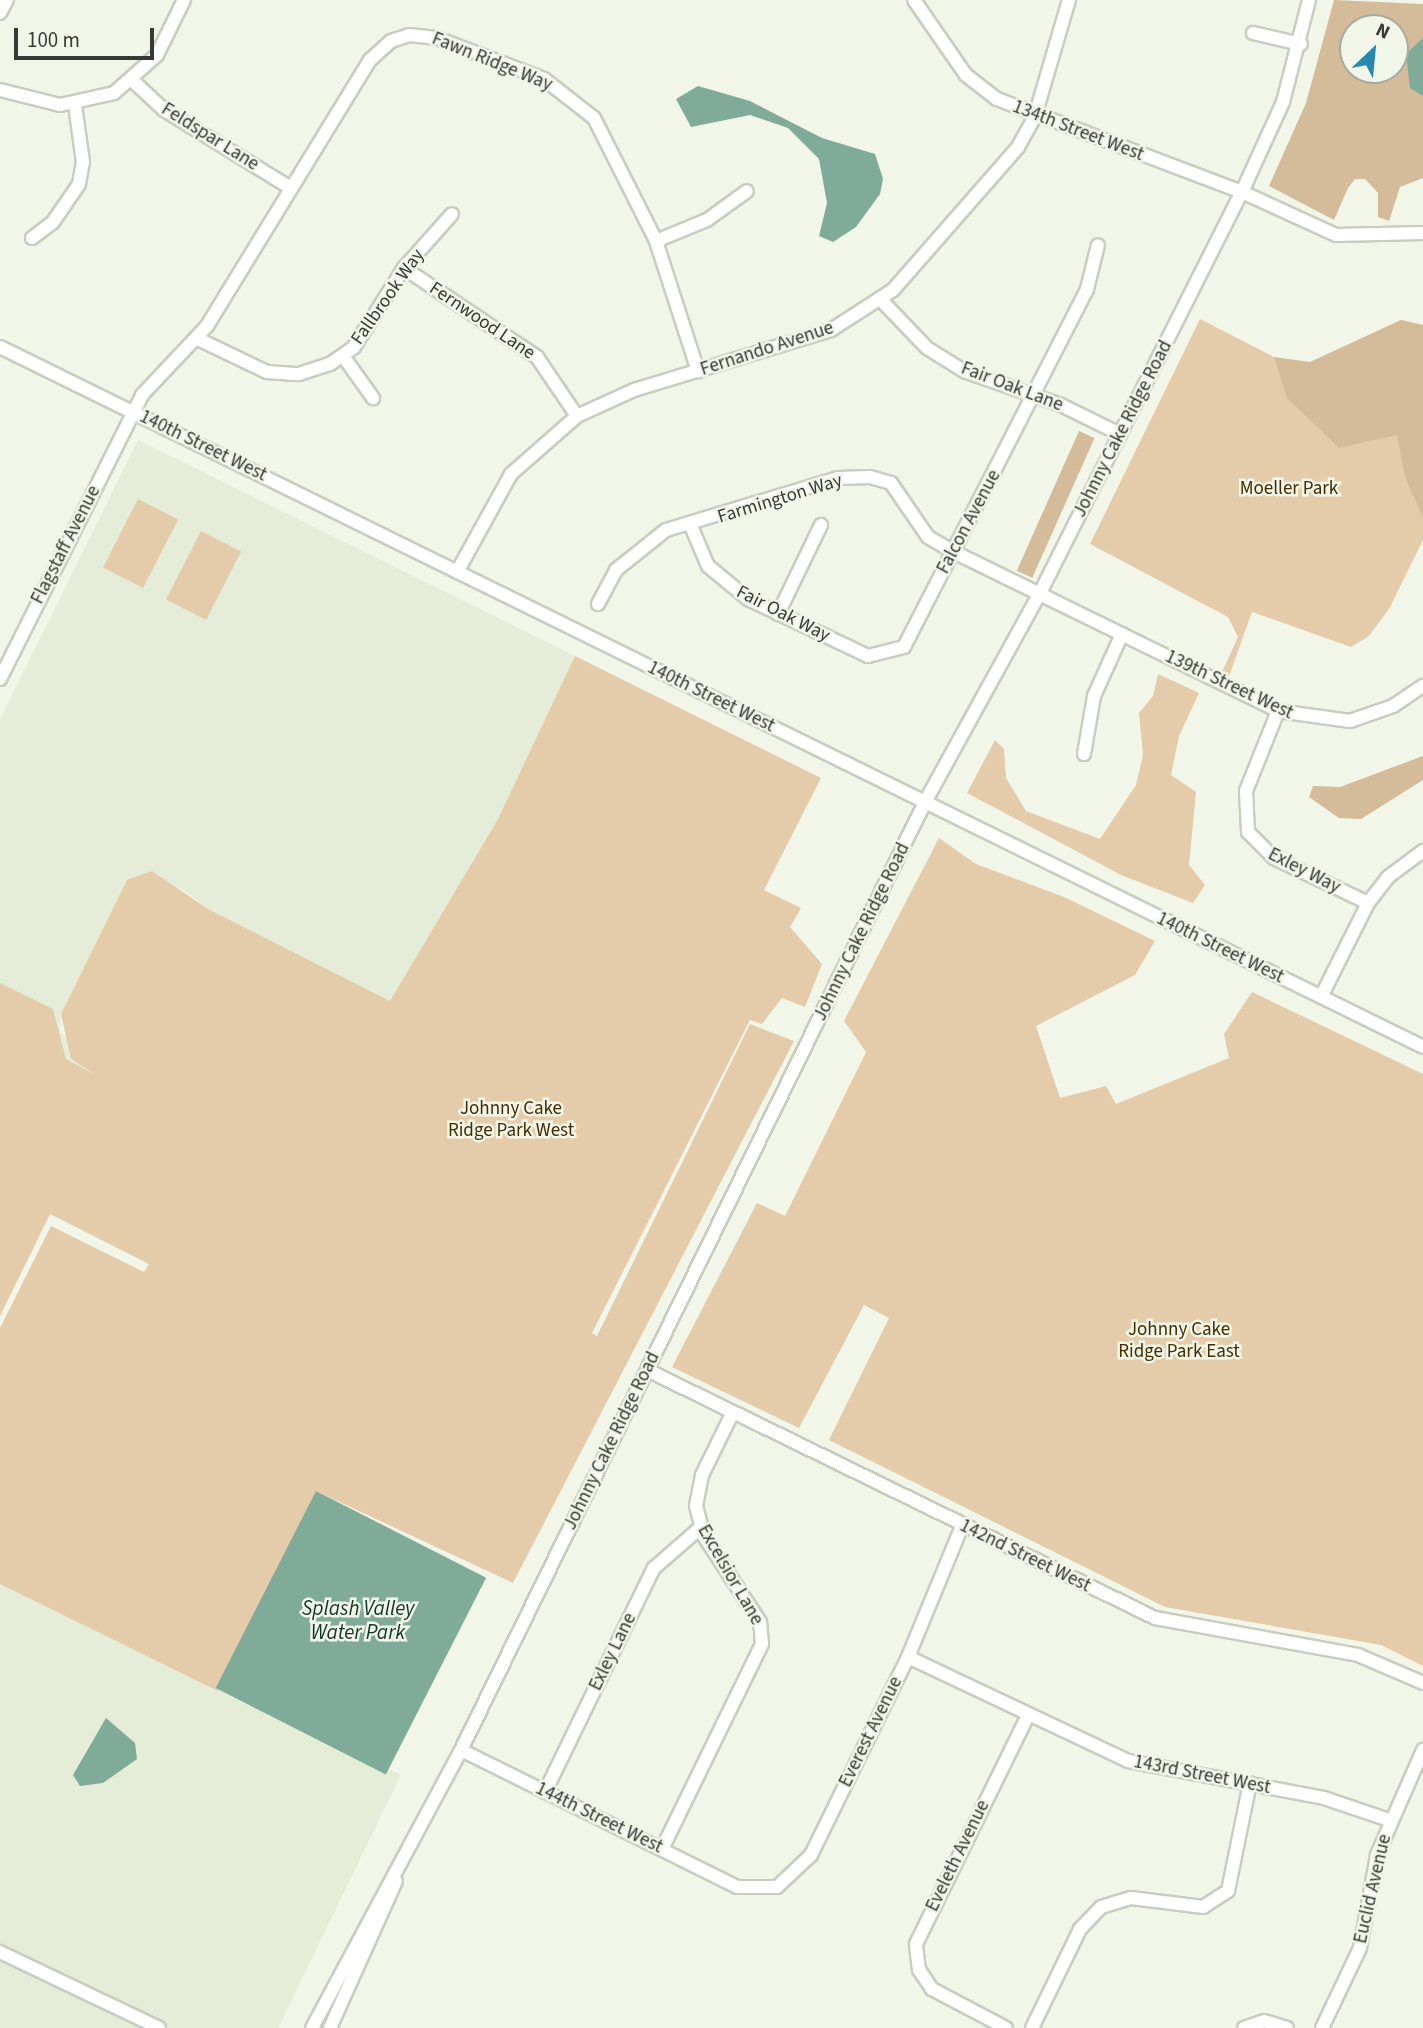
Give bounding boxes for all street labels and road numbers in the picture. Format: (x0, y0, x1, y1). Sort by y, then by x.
street label: Fawn Ridge Way (428, 27, 556, 97)
street label: 134th Street West (1009, 96, 1147, 166)
street label: Feldspar Lane (157, 98, 263, 176)
street label: Fallbrook Way (347, 245, 429, 349)
street label: Fernwood Lane (425, 277, 539, 365)
street label: Fernando Avenue (698, 317, 836, 381)
street label: Johnny Cake Ridge Road (1069, 337, 1177, 521)
street label: Fair Oak Lane (958, 357, 1066, 417)
street label: 140th Street West (136, 405, 270, 487)
street label: Falcon Avenue (932, 466, 1006, 578)
street label: Farmington Way (715, 469, 845, 529)
street label: Flagstaff Avenue (26, 482, 106, 608)
street label: Fair Oak Way (732, 581, 834, 647)
street label: 139th Street West (1161, 645, 1297, 725)
street label: 140th Street West (644, 656, 778, 738)
street label: Johnny Cake Ridge Road (809, 839, 915, 1025)
street label: Exley Way (1264, 843, 1344, 899)
street label: 140th Street West (1153, 907, 1287, 989)
street label: Johnny Cake Ridge Road (559, 1348, 665, 1534)
street label: 142nd Street West (956, 1514, 1094, 1598)
street label: Excelsior Lane (692, 1521, 768, 1629)
street label: Exley Lane (584, 1609, 642, 1695)
street label: Everest Avenue (834, 1673, 908, 1791)
street label: 143rd Street West (1132, 1751, 1272, 1799)
street label: 144th Street West (532, 1777, 666, 1859)
street label: Eveleth Avenue (921, 1797, 995, 1915)
street label: Euclid Avenue (1349, 1832, 1397, 1946)

